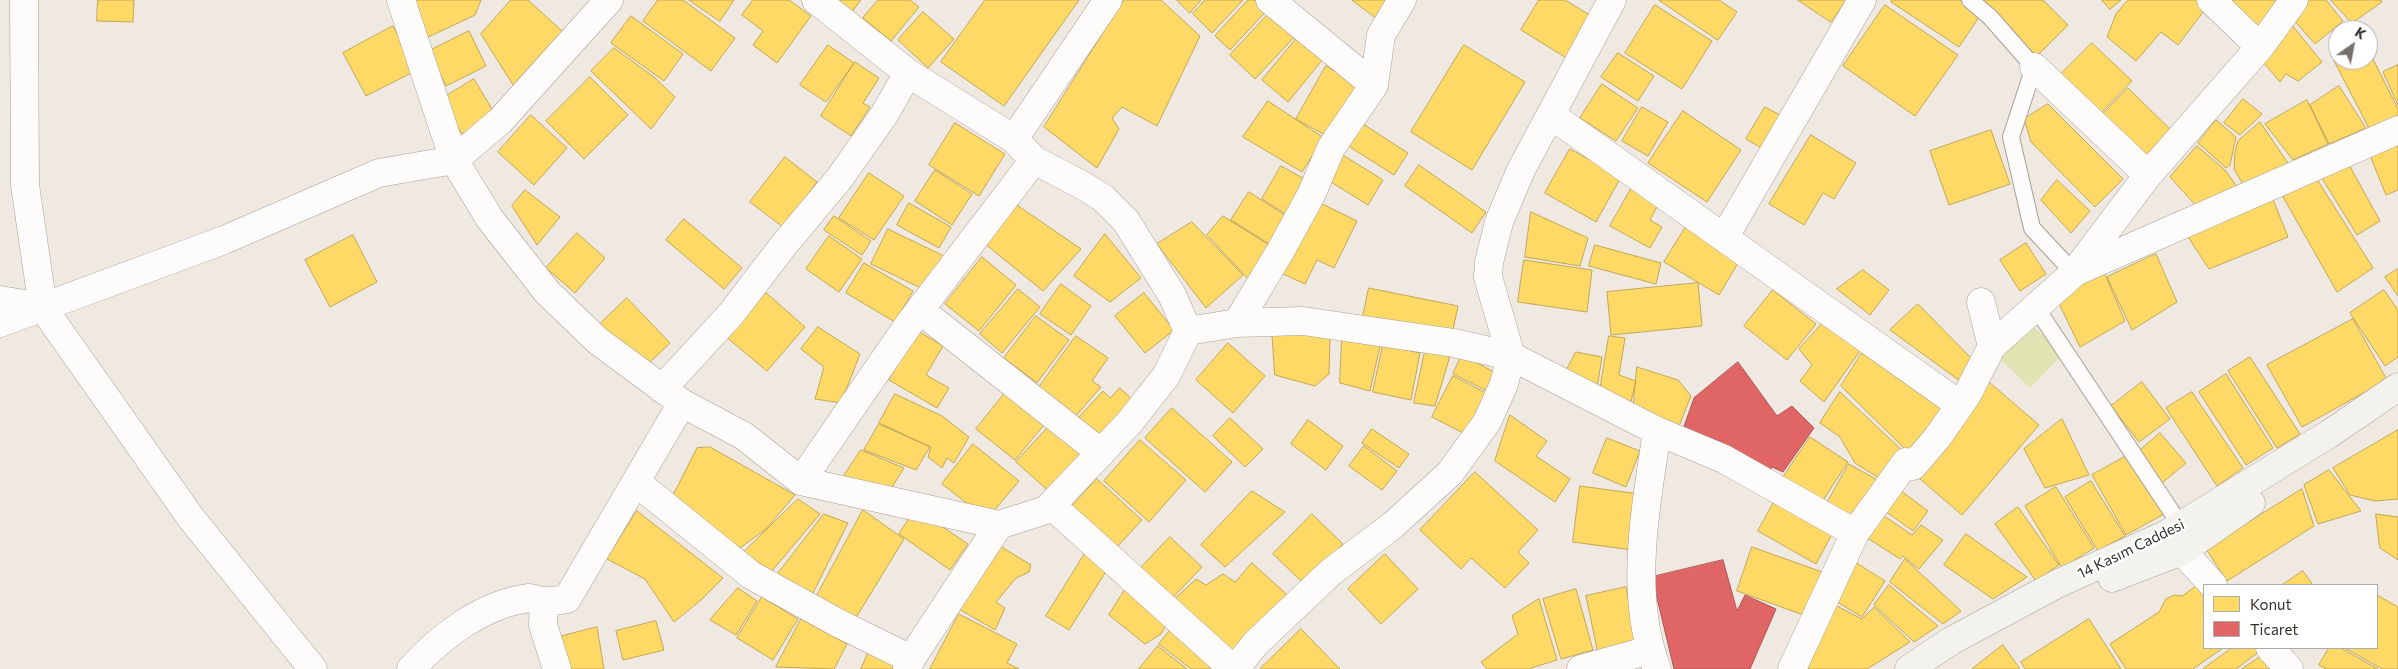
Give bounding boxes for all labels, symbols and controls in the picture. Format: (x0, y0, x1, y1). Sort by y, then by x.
north arrow (2328, 20, 2378, 70)
text: K (2352, 23, 2370, 43)
street label: 14 Kasım Caddesi (2075, 515, 2187, 583)
legend (2203, 584, 2378, 649)
text: Konut (2250, 595, 2292, 613)
text: Ticaret (2250, 620, 2298, 638)

